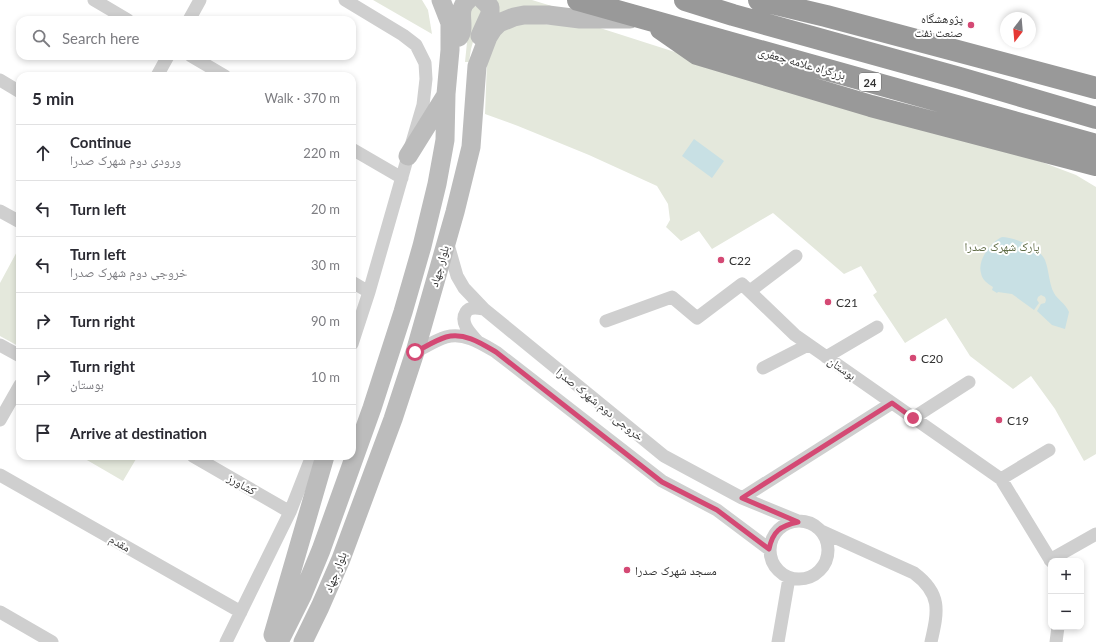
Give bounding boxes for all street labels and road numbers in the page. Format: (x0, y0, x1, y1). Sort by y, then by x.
street label: بزرگراه علامه جعفری (756, 43, 847, 83)
road number: 24 (859, 73, 881, 91)
street label: بلوار جهاد (426, 243, 452, 289)
street label: بوستان (825, 353, 859, 383)
street label: خروجی دوم شهرک صدرا (553, 364, 647, 445)
street label: کشاورز (224, 469, 259, 498)
street label: مقدم (106, 531, 133, 556)
street label: بلوار جهاد (320, 549, 350, 595)

